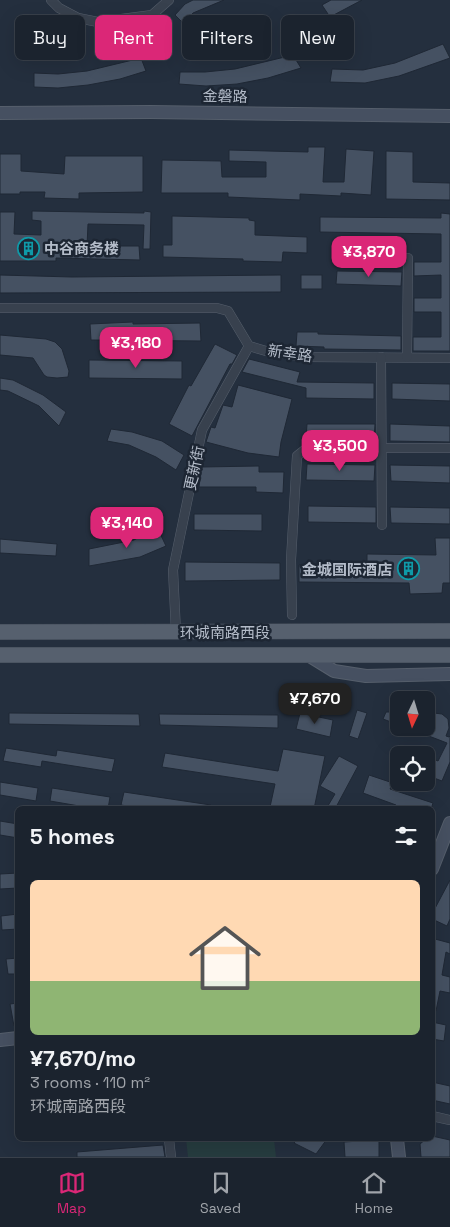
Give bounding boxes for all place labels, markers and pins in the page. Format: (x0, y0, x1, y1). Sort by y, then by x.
building icon: 中谷商务楼 (16, 236, 40, 260)
pin: ¥3,870 (328, 236, 410, 278)
place label: 中谷商务楼 (44, 239, 119, 258)
pin: ¥3,180 (95, 326, 177, 369)
pin: ¥3,500 (299, 430, 381, 472)
pin: ¥3,140 (86, 506, 168, 549)
building icon: 金城国际酒店 (396, 557, 420, 581)
place label: 金城国际酒店 (302, 560, 392, 579)
pin: ¥7,670 (274, 682, 356, 725)

